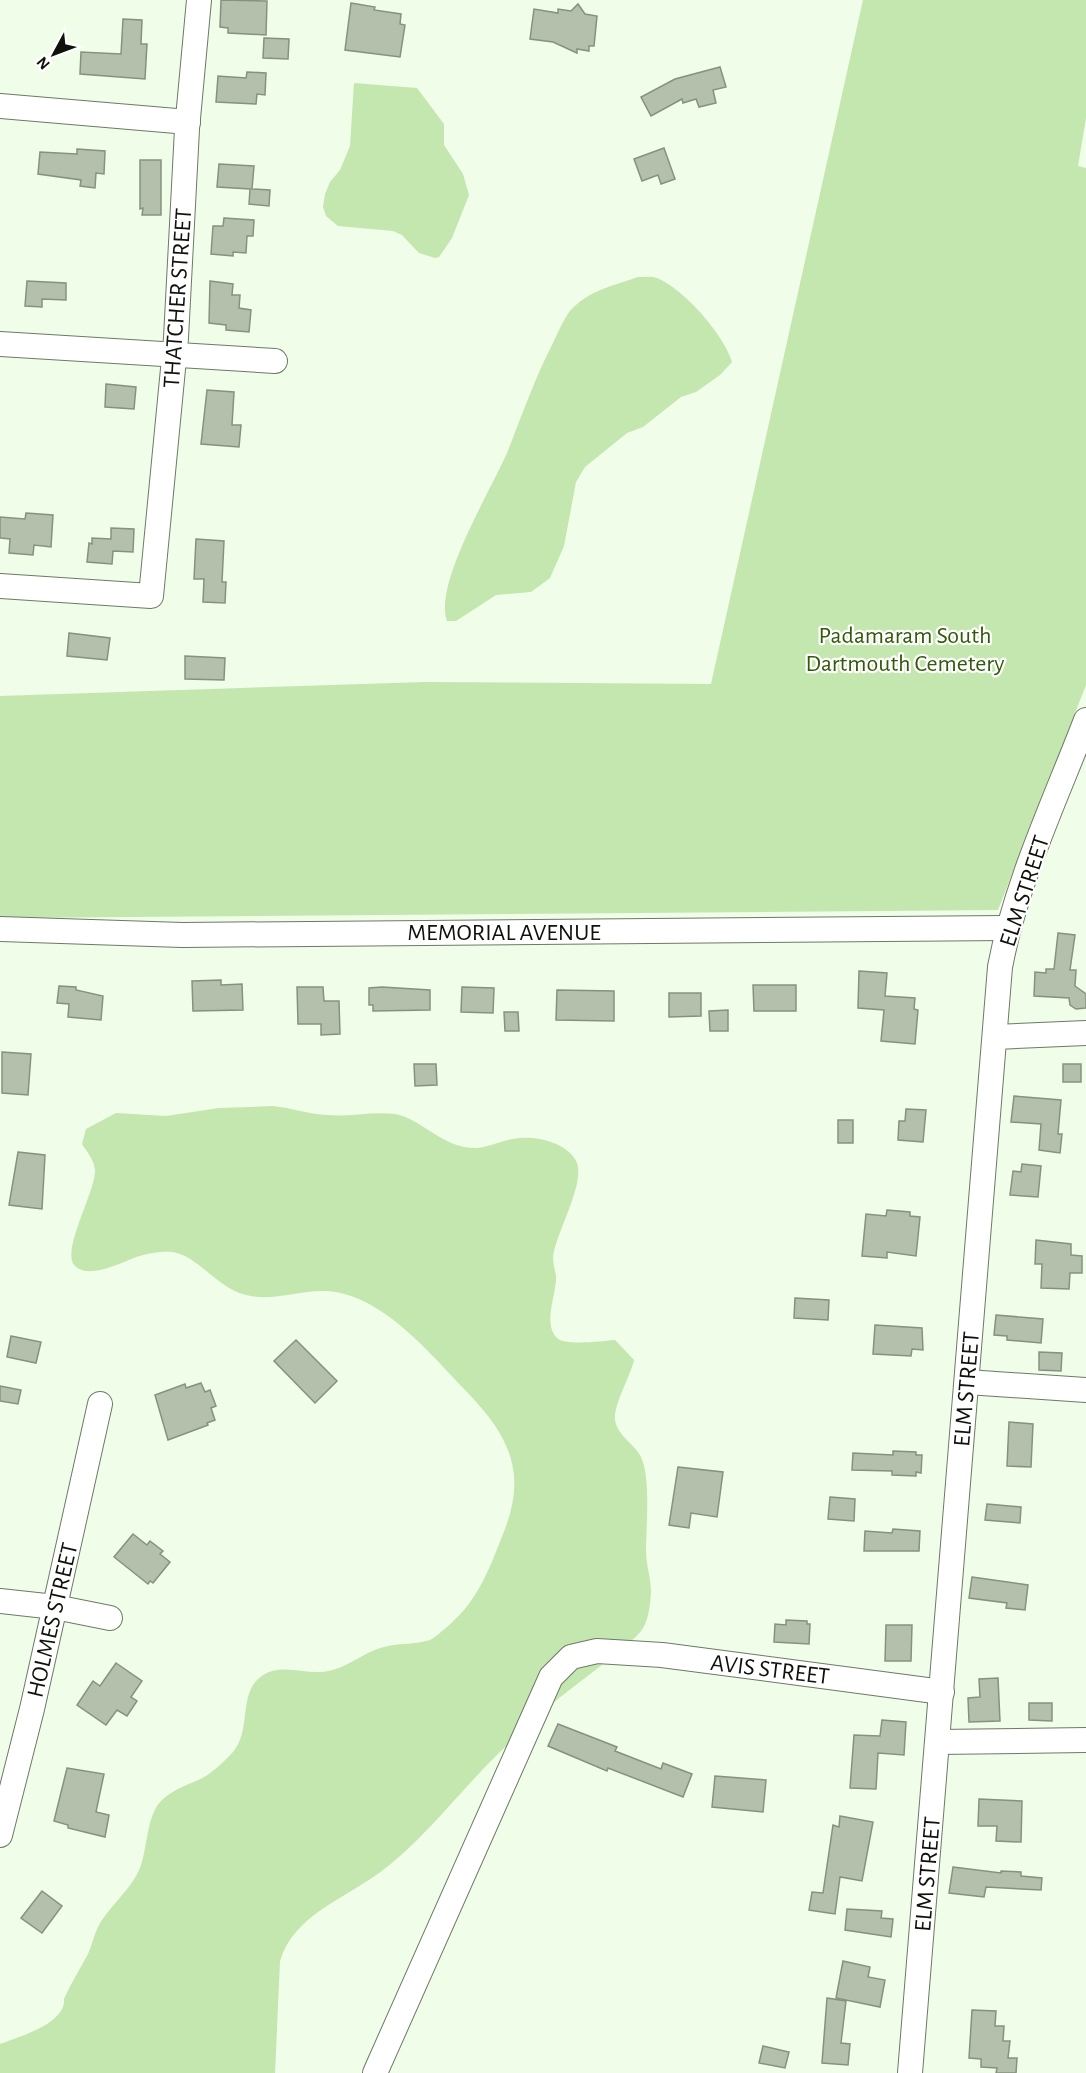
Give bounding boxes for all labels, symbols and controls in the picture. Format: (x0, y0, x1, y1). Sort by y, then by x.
north arrow (24, 24, 84, 84)
text: N (34, 54, 53, 73)
street label: THATCHER STREET (160, 207, 196, 389)
park label: Padamaram South Dartmouth Cemetery (805, 624, 1005, 676)
street label: ELM STREET (996, 833, 1054, 950)
street label: MEMORIAL AVENUE (407, 921, 601, 945)
street label: ELM STREET (950, 1330, 984, 1448)
street label: HOLMES STREET (24, 1540, 82, 1700)
street label: AVIS STREET (709, 1651, 831, 1689)
street label: ELM STREET (911, 1815, 945, 1933)

